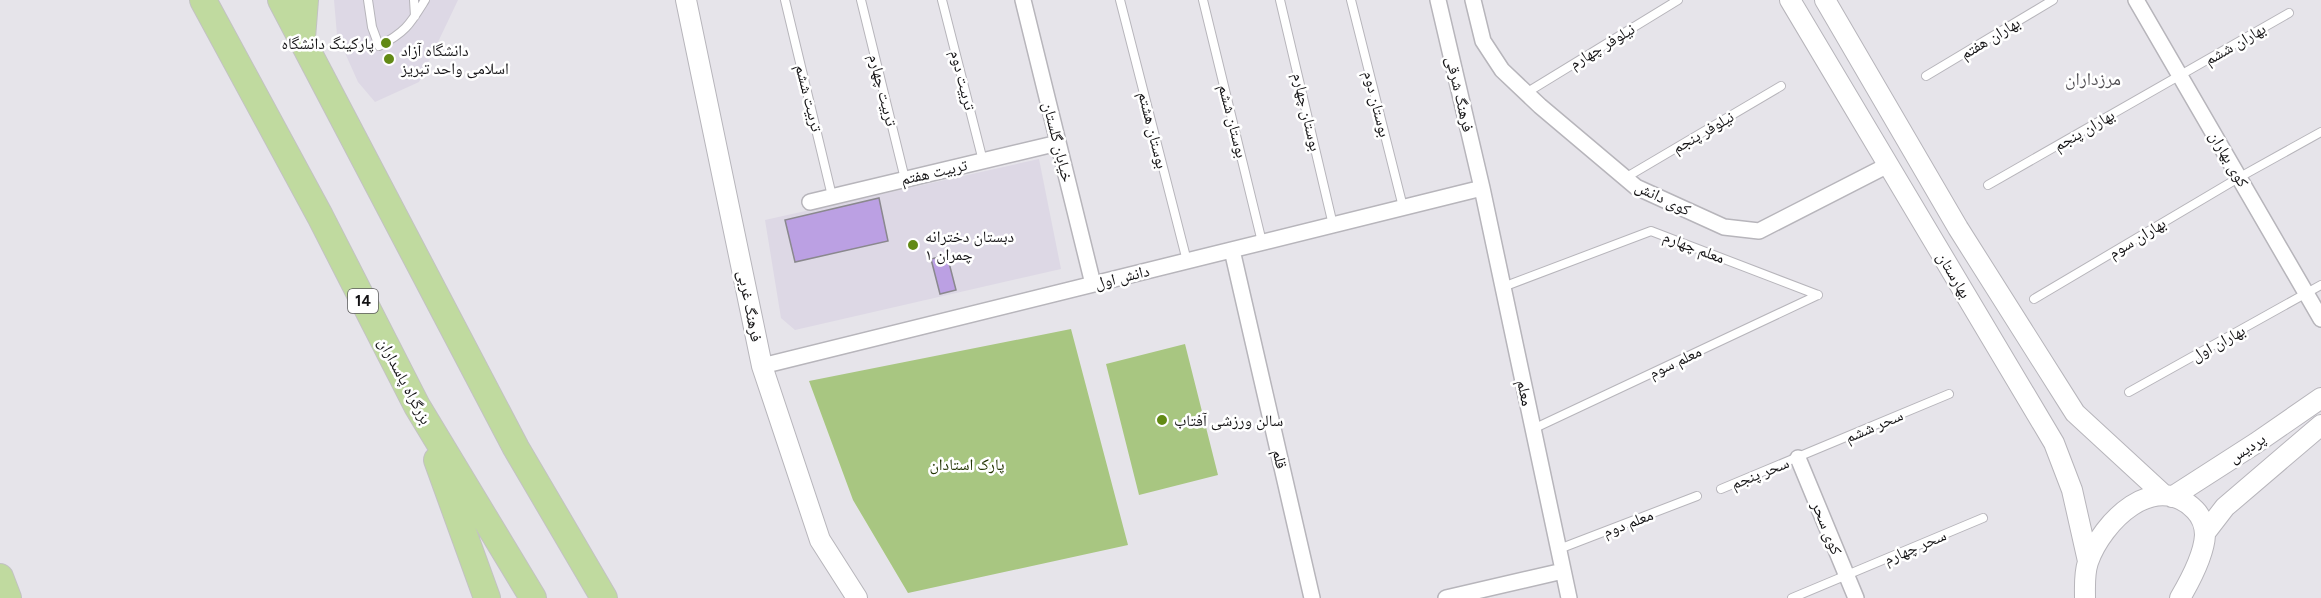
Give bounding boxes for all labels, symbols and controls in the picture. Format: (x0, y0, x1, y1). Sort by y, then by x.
street label: بهاران هفتم (1957, 13, 2024, 64)
street label: نیلوفر چهارم (1566, 19, 1639, 74)
street label: بهاران ششم (2201, 19, 2269, 70)
place label: پارکینگ دانشگاه (281, 34, 374, 53)
marker: پارکینگ دانشگاه (379, 36, 393, 50)
place label: دانشگاه آزاد اسلامی واحد تبریز (400, 41, 509, 79)
street label: تربیت دوم (945, 48, 980, 112)
marker: دانشگاه آزاد اسلامی واحد تبریز (382, 52, 396, 66)
street label: تربیت چهارم (864, 52, 901, 128)
street label: فرهنگ شرقی (1441, 54, 1478, 134)
street label: تربیت ششم (790, 62, 827, 134)
district label: مرزداران (2065, 68, 2121, 90)
street label: بوستان دوم (1359, 69, 1394, 139)
street label: بوستان چهارم (1288, 71, 1325, 153)
street label: بوستان ششم (1214, 82, 1251, 160)
street label: بوستان هشتم (1133, 90, 1172, 171)
street label: خیابان گلستان (1038, 100, 1077, 184)
street label: بهاران پنجم (2050, 105, 2118, 156)
street label: نیلوفر پنجم (1669, 107, 1738, 158)
street label: کوی بهاران (2204, 127, 2253, 191)
street label: تربیت هفتم (899, 155, 970, 190)
street label: کوی دانش (1632, 177, 1694, 221)
street label: بهاران سوم (2105, 213, 2170, 263)
place label: دبستان دخترانه چمران ۱ (925, 227, 1014, 265)
street label: معلم چهارم (1660, 227, 1728, 268)
marker: دبستان دخترانه چمران ۱ (906, 238, 920, 252)
street label: بهارستان (1932, 248, 1975, 302)
street label: دانش اول (1093, 261, 1152, 294)
street label: فرهنگ غربی (733, 269, 766, 343)
road number: 14 (348, 289, 378, 313)
street label: بهاران اول (2188, 320, 2249, 366)
street label: بزرگراه پاسداران (373, 334, 436, 428)
street label: معلم سوم (1646, 342, 1705, 383)
street label: معلم (1512, 378, 1537, 408)
street label: سحر ششم (1842, 405, 1906, 448)
place label: سالن ورزشی آفتاب (1174, 411, 1283, 431)
marker: سالن ورزشی آفتاب (1155, 413, 1169, 427)
street label: پردیس (2225, 429, 2270, 468)
street label: قلم (1268, 448, 1291, 471)
street label: سحر پنجم (1728, 453, 1792, 494)
park label: پارک استادان (929, 455, 1005, 475)
street label: کوی سحر (1806, 498, 1846, 558)
street label: معلم دوم (1600, 505, 1656, 542)
street label: سحر چهارم (1881, 525, 1949, 570)

